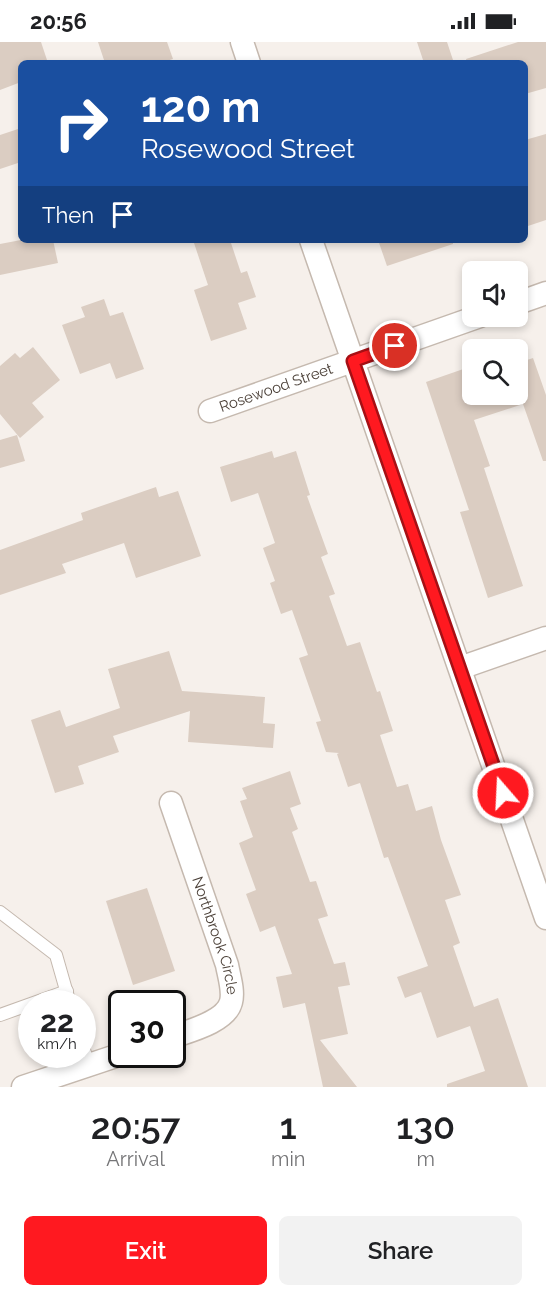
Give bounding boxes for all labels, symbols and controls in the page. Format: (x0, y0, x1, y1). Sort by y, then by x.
text: 20:56 (30, 8, 87, 34)
text: 120 m (141, 83, 260, 132)
icon: right (42, 84, 120, 162)
text: Rosewood Street (141, 133, 355, 164)
icon: arrive (106, 198, 139, 231)
text: Then (42, 202, 94, 228)
map controls (462, 261, 528, 405)
button: sound (462, 261, 528, 327)
pin (369, 320, 420, 371)
icon: arrive (378, 329, 411, 362)
button: search (462, 339, 528, 405)
street label: Rosewood Street (217, 360, 335, 416)
position arrow (471, 761, 535, 825)
street label: Northbrook Circle (188, 874, 241, 996)
speed limit sign: 30 (108, 990, 186, 1068)
text: 22 (40, 1004, 74, 1039)
text: km/h (37, 1035, 77, 1053)
text: 20:57 (91, 1105, 180, 1147)
text: 1 (280, 1105, 297, 1147)
text: 130 (396, 1105, 455, 1147)
text: Arrival (106, 1147, 165, 1171)
text: min (271, 1147, 306, 1171)
text: m (417, 1147, 435, 1171)
button: Exit (24, 1216, 267, 1285)
button: Share (279, 1216, 522, 1285)

